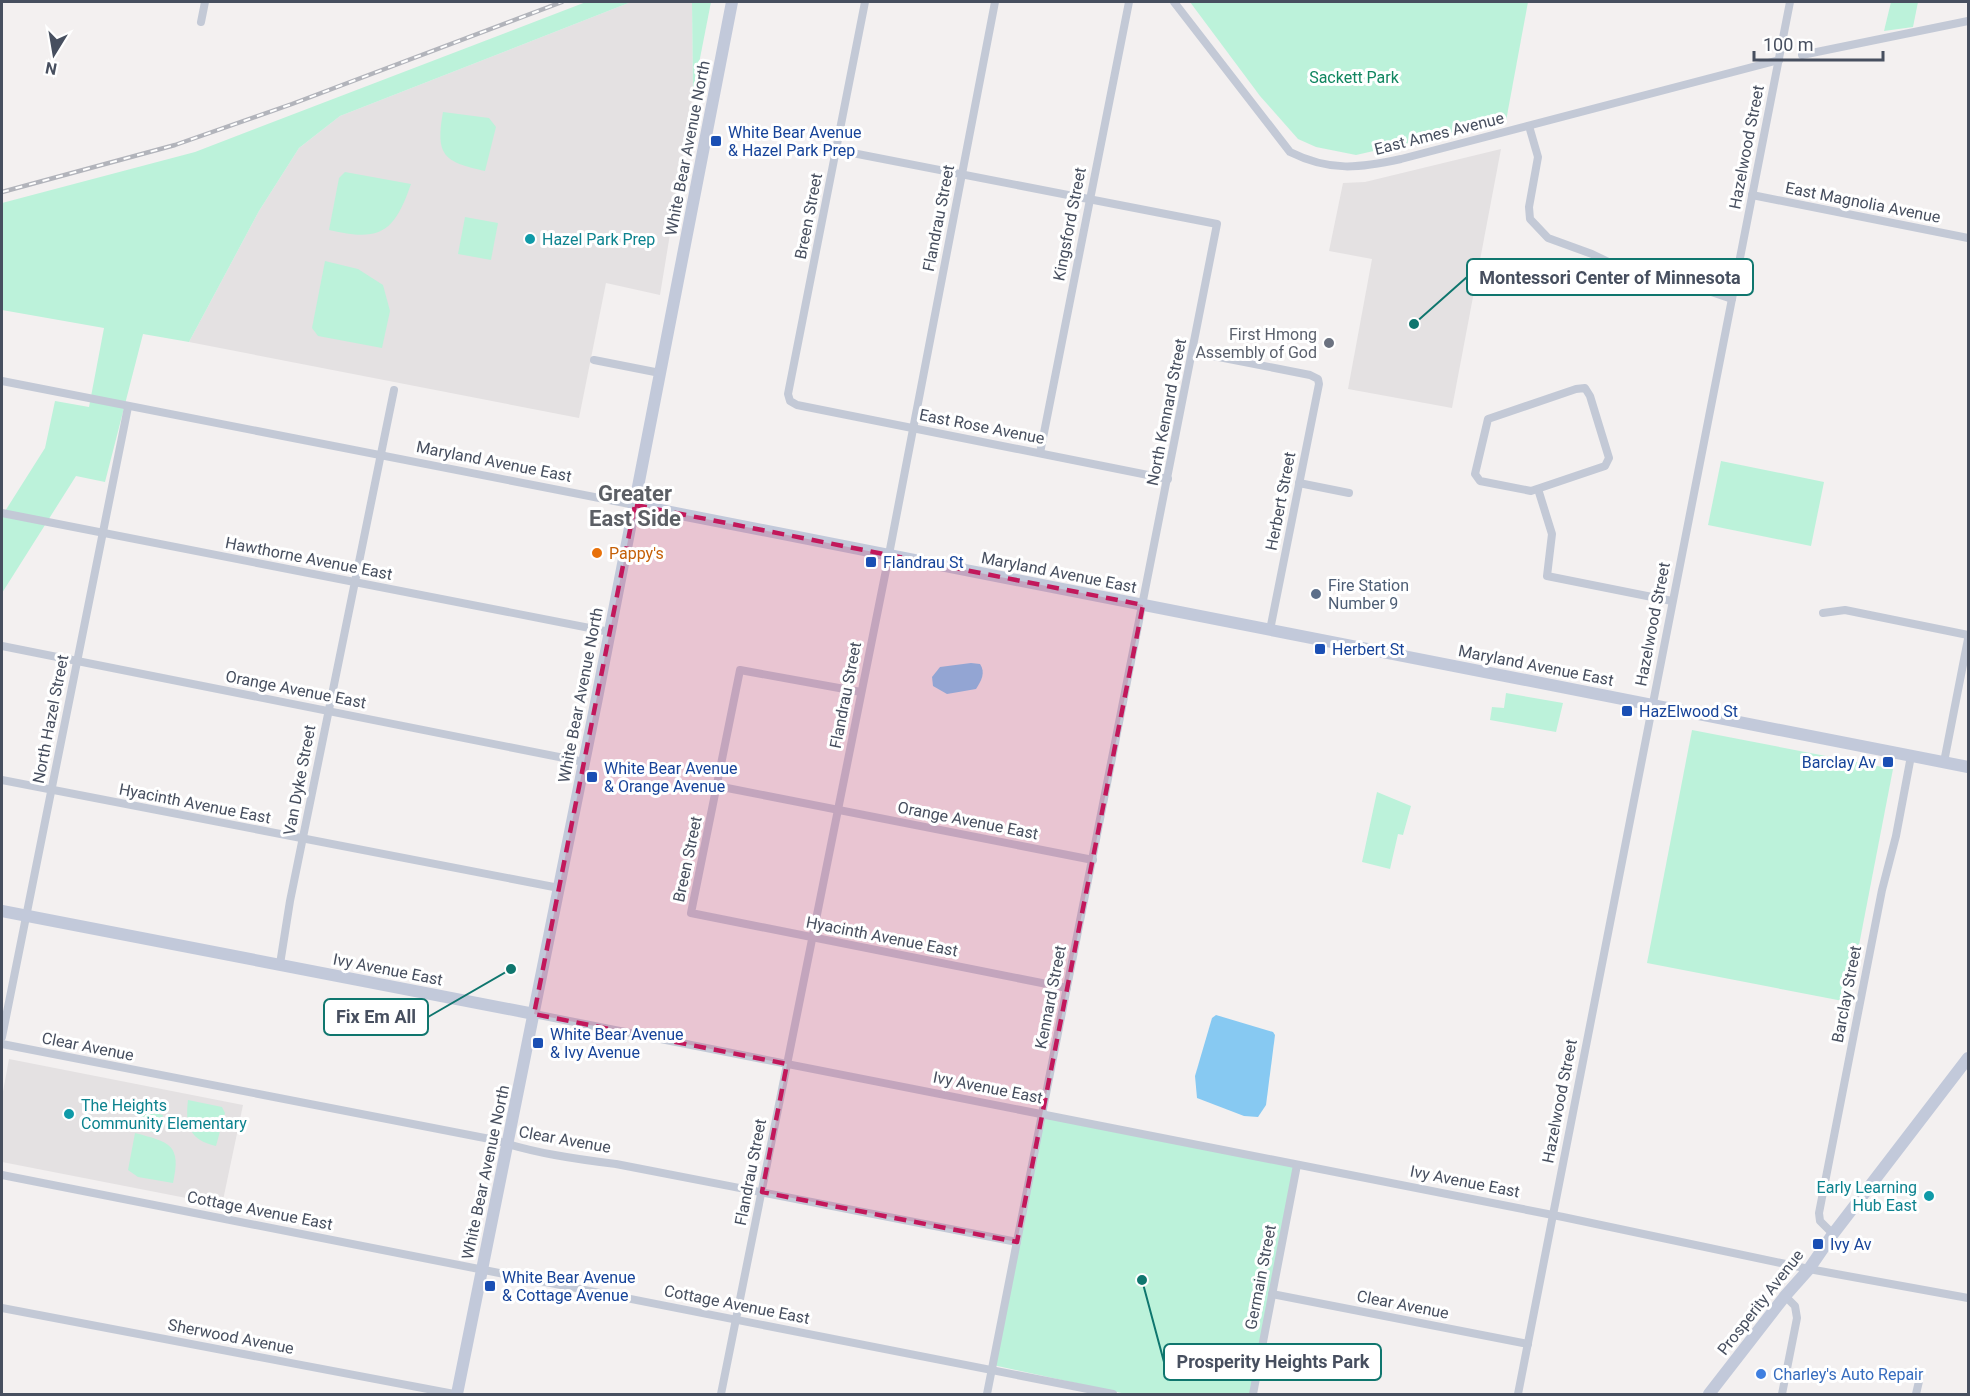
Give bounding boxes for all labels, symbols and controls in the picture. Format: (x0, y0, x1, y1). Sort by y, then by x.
north arrow (24, 24, 84, 84)
scale bar (1754, 24, 1883, 62)
text: 100 m (1763, 34, 1814, 55)
text: N (44, 58, 59, 79)
street label: White Bear Avenue North (661, 59, 714, 237)
park label: Sackett Park (1309, 68, 1400, 87)
street label: Hazelwood Street (1725, 84, 1768, 211)
street label: East Ames Avenue (1372, 108, 1506, 159)
place label: White Bear Avenue & Hazel Park Prep (728, 123, 861, 160)
marker: White Bear Avenue & Hazel Park Prep (709, 134, 723, 148)
street label: Flandrau Street (919, 163, 958, 273)
street label: Kingsford Street (1049, 166, 1090, 282)
street label: Breen Street (791, 171, 826, 261)
street label: East Magnolia Avenue (1784, 178, 1942, 227)
place label: Hazel Park Prep (542, 230, 655, 249)
marker: Hazel Park Prep (523, 232, 537, 246)
callout: Montessori Center of Minnesota (1467, 259, 1753, 295)
text: Montessori Center of Minnesota (1479, 267, 1741, 288)
place label: First Hmong Assembly of God (1195, 325, 1317, 362)
marker: First Hmong Assembly of God (1322, 336, 1336, 350)
street label: North Kennard Street (1143, 337, 1190, 487)
street label: East Rose Avenue (918, 405, 1046, 448)
street label: Maryland Avenue East (415, 437, 573, 486)
street label: Herbert Street (1262, 450, 1299, 552)
district label: Greater East Side (589, 481, 681, 531)
street label: Hawthorne Avenue East (224, 533, 394, 584)
place label: Pappy's (609, 544, 664, 563)
marker: Pappy's (590, 546, 604, 560)
street label: Maryland Avenue East (980, 548, 1138, 597)
place label: Flandrau St (883, 553, 964, 572)
marker: Flandrau St (864, 555, 878, 569)
street label: Hazelwood Street (1631, 561, 1674, 688)
place label: Fire Station Number 9 (1328, 576, 1409, 613)
marker: Fire Station Number 9 (1309, 587, 1323, 601)
street label: White Bear Avenue North (554, 606, 607, 784)
street label: Flandrau Street (826, 640, 865, 750)
place label: Herbert St (1332, 640, 1405, 659)
street label: Maryland Avenue East (1457, 641, 1615, 690)
marker: Herbert St (1313, 642, 1327, 656)
street label: North Hazel Street (29, 653, 72, 785)
street label: Orange Avenue East (224, 667, 368, 712)
place label: HazElwood St (1639, 702, 1738, 721)
marker: HazElwood St (1620, 704, 1634, 718)
street label: Van Dyke Street (279, 723, 320, 837)
place label: Barclay Av (1802, 753, 1876, 772)
marker: Barclay Av (1881, 755, 1895, 769)
place label: White Bear Avenue & Orange Avenue (604, 759, 737, 796)
marker: White Bear Avenue & Orange Avenue (585, 770, 599, 784)
street label: Hyacinth Avenue East (117, 779, 272, 828)
street label: Orange Avenue East (896, 798, 1040, 843)
street label: Breen Street (669, 814, 706, 904)
street label: Hyacinth Avenue East (804, 912, 959, 961)
street label: Kennard Street (1031, 944, 1070, 1051)
street label: Barclay Street (1828, 944, 1865, 1044)
street label: Ivy Avenue East (332, 950, 444, 989)
callout: Fix Em All (324, 999, 428, 1035)
text: Fix Em All (336, 1006, 416, 1027)
place label: White Bear Avenue & Ivy Avenue (550, 1025, 683, 1062)
street label: Clear Avenue (40, 1028, 135, 1065)
marker: White Bear Avenue & Ivy Avenue (531, 1036, 545, 1050)
street label: Hazelwood Street (1538, 1038, 1581, 1165)
street label: Ivy Avenue East (932, 1068, 1044, 1107)
street label: White Bear Avenue North (458, 1083, 513, 1261)
place label: The Heights Community Elementary (81, 1096, 247, 1133)
marker: The Heights Community Elementary (62, 1107, 76, 1121)
street label: Flandrau Street (731, 1117, 770, 1227)
street label: Clear Avenue (517, 1122, 612, 1157)
street label: Ivy Avenue East (1409, 1162, 1521, 1201)
place label: Early Learning Hub East (1817, 1178, 1917, 1215)
street label: Cottage Avenue East (186, 1187, 334, 1234)
marker: Early Learning Hub East (1922, 1189, 1936, 1203)
street label: Germain Street (1241, 1223, 1280, 1331)
place label: Ivy Av (1830, 1235, 1872, 1254)
marker: Ivy Av (1811, 1237, 1825, 1251)
street label: Prosperity Avenue (1713, 1246, 1807, 1359)
place label: White Bear Avenue & Cottage Avenue (502, 1268, 635, 1305)
marker: White Bear Avenue & Cottage Avenue (483, 1279, 497, 1293)
street label: Cottage Avenue East (663, 1281, 811, 1328)
street label: Clear Avenue (1355, 1286, 1450, 1323)
street label: Sherwood Avenue (166, 1315, 296, 1358)
callout: Prosperity Heights Park (1164, 1344, 1381, 1380)
text: Prosperity Heights Park (1177, 1351, 1370, 1372)
place label: Charley's Auto Repair (1773, 1365, 1924, 1384)
marker: Charley's Auto Repair (1754, 1367, 1768, 1381)

